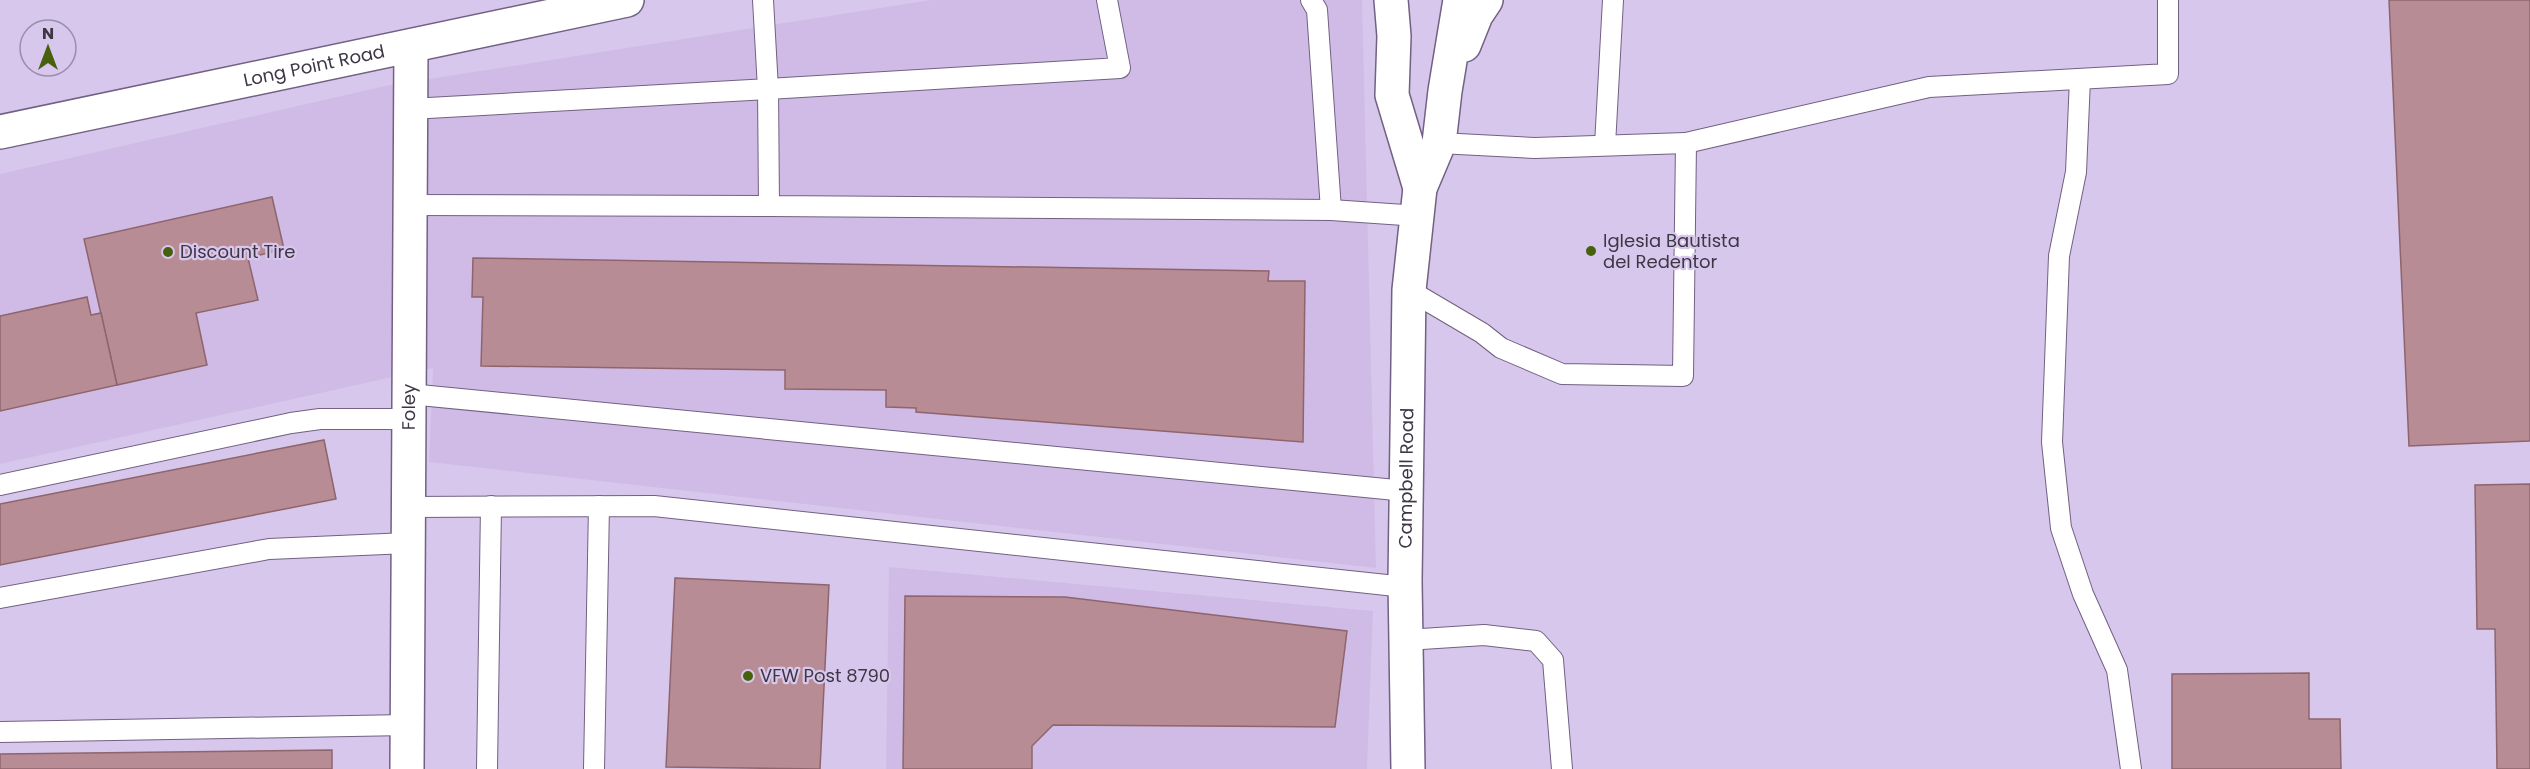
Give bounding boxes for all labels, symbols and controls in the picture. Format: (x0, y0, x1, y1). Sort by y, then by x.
north arrow (18, 18, 78, 78)
text: N (42, 22, 54, 45)
street label: Long Point Road (241, 38, 387, 92)
place label: Iglesia Bautista del Redentor (1603, 228, 1740, 274)
place label: Discount Tire (180, 239, 295, 264)
marker: Iglesia Bautista del Redentor (1584, 244, 1598, 258)
marker: Discount Tire (161, 245, 175, 259)
street label: Foley (396, 384, 421, 430)
street label: Campbell Road (1392, 408, 1419, 549)
place label: VFW Post 8790 (760, 663, 890, 688)
marker: VFW Post 8790 (741, 669, 755, 683)

